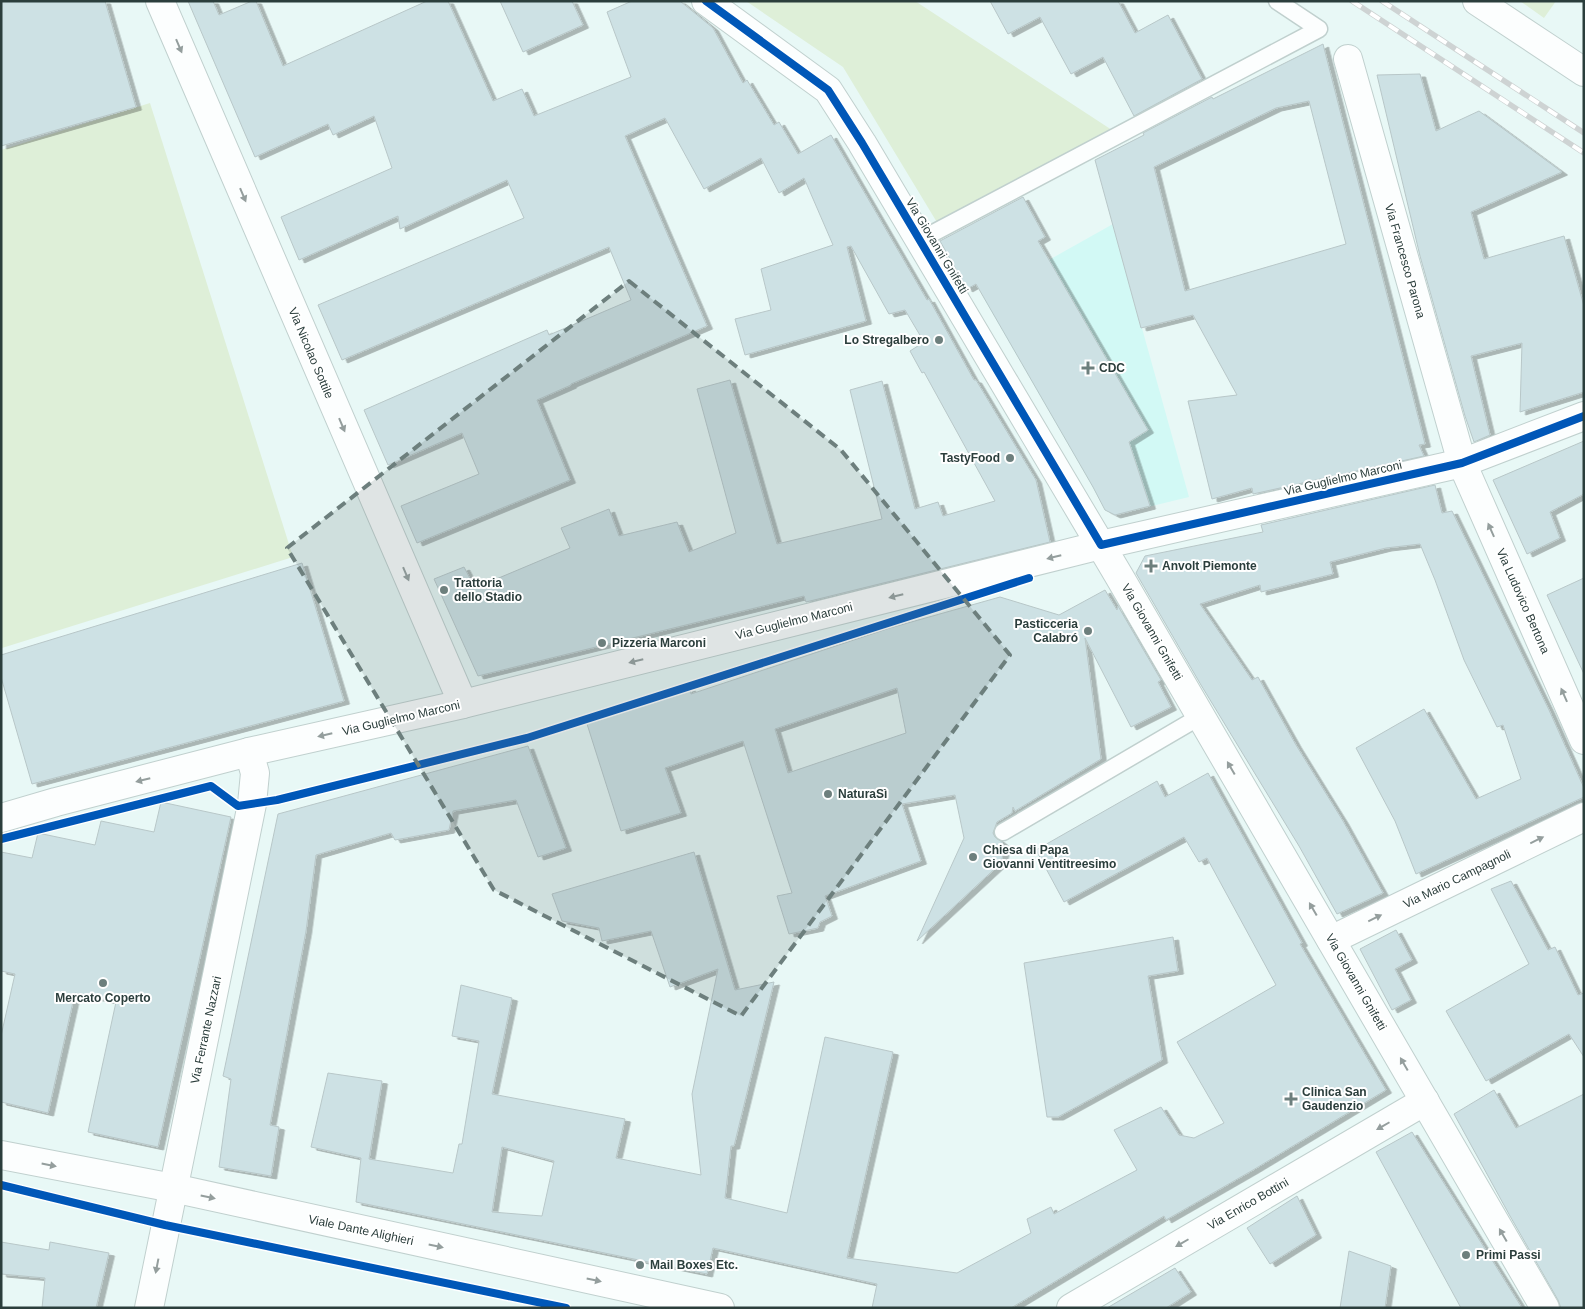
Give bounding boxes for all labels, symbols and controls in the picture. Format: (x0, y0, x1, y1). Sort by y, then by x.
one-way arrow (175, 39, 183, 53)
one-way arrow (240, 188, 248, 202)
street label: Via Giovanni Gnifetti (903, 196, 971, 296)
street label: Via Francesco Parona (1382, 202, 1428, 320)
street label: Via Nicolao Sottile (286, 306, 337, 401)
place label: Lo Stregalbero (844, 333, 929, 347)
marker: Lo Stregalbero (933, 334, 945, 346)
marker: CDC (1081, 361, 1095, 375)
place label: CDC (1099, 361, 1125, 375)
one-way arrow (339, 418, 347, 432)
place label: TastyFood (940, 451, 1000, 465)
marker: TastyFood (1004, 452, 1016, 464)
street label: Via Guglielmo Marconi (1283, 458, 1403, 498)
one-way arrow (1487, 523, 1495, 537)
street label: Via Ludovico Bertona (1493, 546, 1553, 656)
one-way arrow (1046, 553, 1061, 561)
marker: Anvolt Piemonte (1144, 559, 1158, 573)
place label: Anvolt Piemonte (1162, 559, 1257, 573)
one-way arrow (403, 567, 411, 581)
place label: Trattoria dello Stadio (454, 576, 522, 604)
street label: Via Giovanni Gnifetti (1119, 581, 1185, 683)
marker: Trattoria dello Stadio (438, 584, 450, 596)
one-way arrow (889, 592, 904, 600)
street label: Via Guglielmo Marconi (734, 600, 854, 642)
place label: Pasticceria Calabró (1015, 617, 1078, 645)
marker: Pasticceria Calabró (1082, 625, 1094, 637)
place label: Pizzeria Marconi (612, 636, 706, 650)
marker: Pizzeria Marconi (596, 637, 608, 649)
one-way arrow (629, 657, 644, 665)
one-way arrow (1560, 688, 1568, 702)
street label: Via Guglielmo Marconi (341, 698, 461, 738)
one-way arrow (318, 731, 333, 739)
one-way arrow (1227, 762, 1236, 775)
one-way arrow (135, 776, 150, 784)
place label: NaturaSì (838, 787, 887, 801)
marker: NaturaSì (822, 788, 834, 800)
one-way arrow (1530, 836, 1544, 844)
place label: Chiesa di Papa Giovanni Ventitreesimo (983, 843, 1116, 871)
street label: Via Mario Campagnoli (1401, 847, 1513, 911)
marker: Chiesa di Papa Giovanni Ventitreesimo (967, 851, 979, 863)
one-way arrow (1309, 901, 1317, 916)
one-way arrow (1368, 914, 1382, 922)
street label: Via Giovanni Gnifetti (1323, 931, 1389, 1033)
street label: Via Ferrante Nazzari (188, 975, 224, 1085)
marker: Mercato Coperto (97, 977, 109, 989)
place label: Mercato Coperto (55, 991, 151, 1005)
one-way arrow (1399, 1058, 1408, 1071)
place label: Clinica San Gaudenzio (1302, 1085, 1367, 1113)
marker: Clinica San Gaudenzio (1284, 1092, 1298, 1106)
one-way arrow (1377, 1121, 1390, 1130)
one-way arrow (42, 1161, 58, 1169)
street label: Via Enrico Bottini (1205, 1175, 1291, 1233)
one-way arrow (201, 1193, 217, 1201)
street label: Viale Dante Alighieri (307, 1212, 415, 1248)
one-way arrow (1499, 1228, 1508, 1241)
one-way arrow (1176, 1238, 1189, 1247)
one-way arrow (428, 1242, 443, 1250)
place label: Primi Passi (1476, 1248, 1541, 1262)
marker: Primi Passi (1460, 1249, 1472, 1261)
place label: Mail Boxes Etc. (650, 1258, 738, 1272)
one-way arrow (153, 1259, 161, 1274)
marker: Mail Boxes Etc. (634, 1259, 646, 1271)
one-way arrow (587, 1277, 603, 1285)

